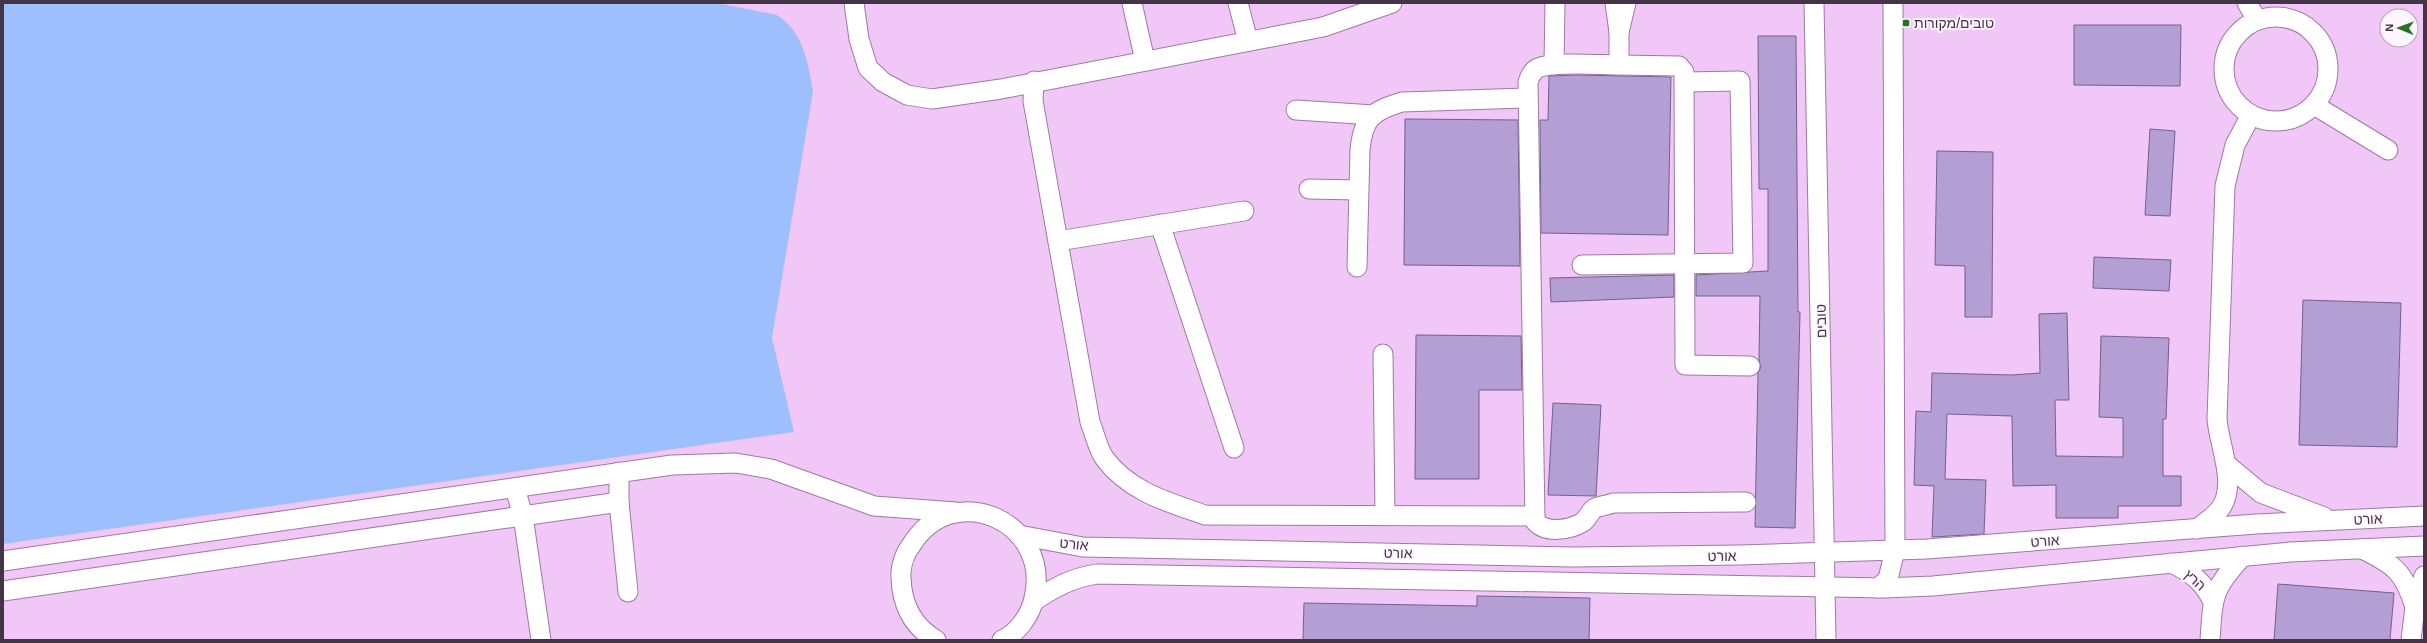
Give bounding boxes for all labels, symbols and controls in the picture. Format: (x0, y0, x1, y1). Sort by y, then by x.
north arrow (2379, 8, 2419, 48)
place label: טובים/מקורות (1914, 15, 1994, 31)
marker: טובים/מקורות (1901, 18, 1911, 28)
text: N (2383, 24, 2395, 32)
street label: טובים (1813, 304, 1829, 338)
street label: אורט (2353, 510, 2383, 528)
street label: אורט (2030, 532, 2060, 550)
street label: אורט (1059, 535, 1089, 553)
street label: אורט (1383, 545, 1413, 561)
street label: אורט (1707, 548, 1737, 564)
street label: הרץ (2181, 566, 2209, 594)

